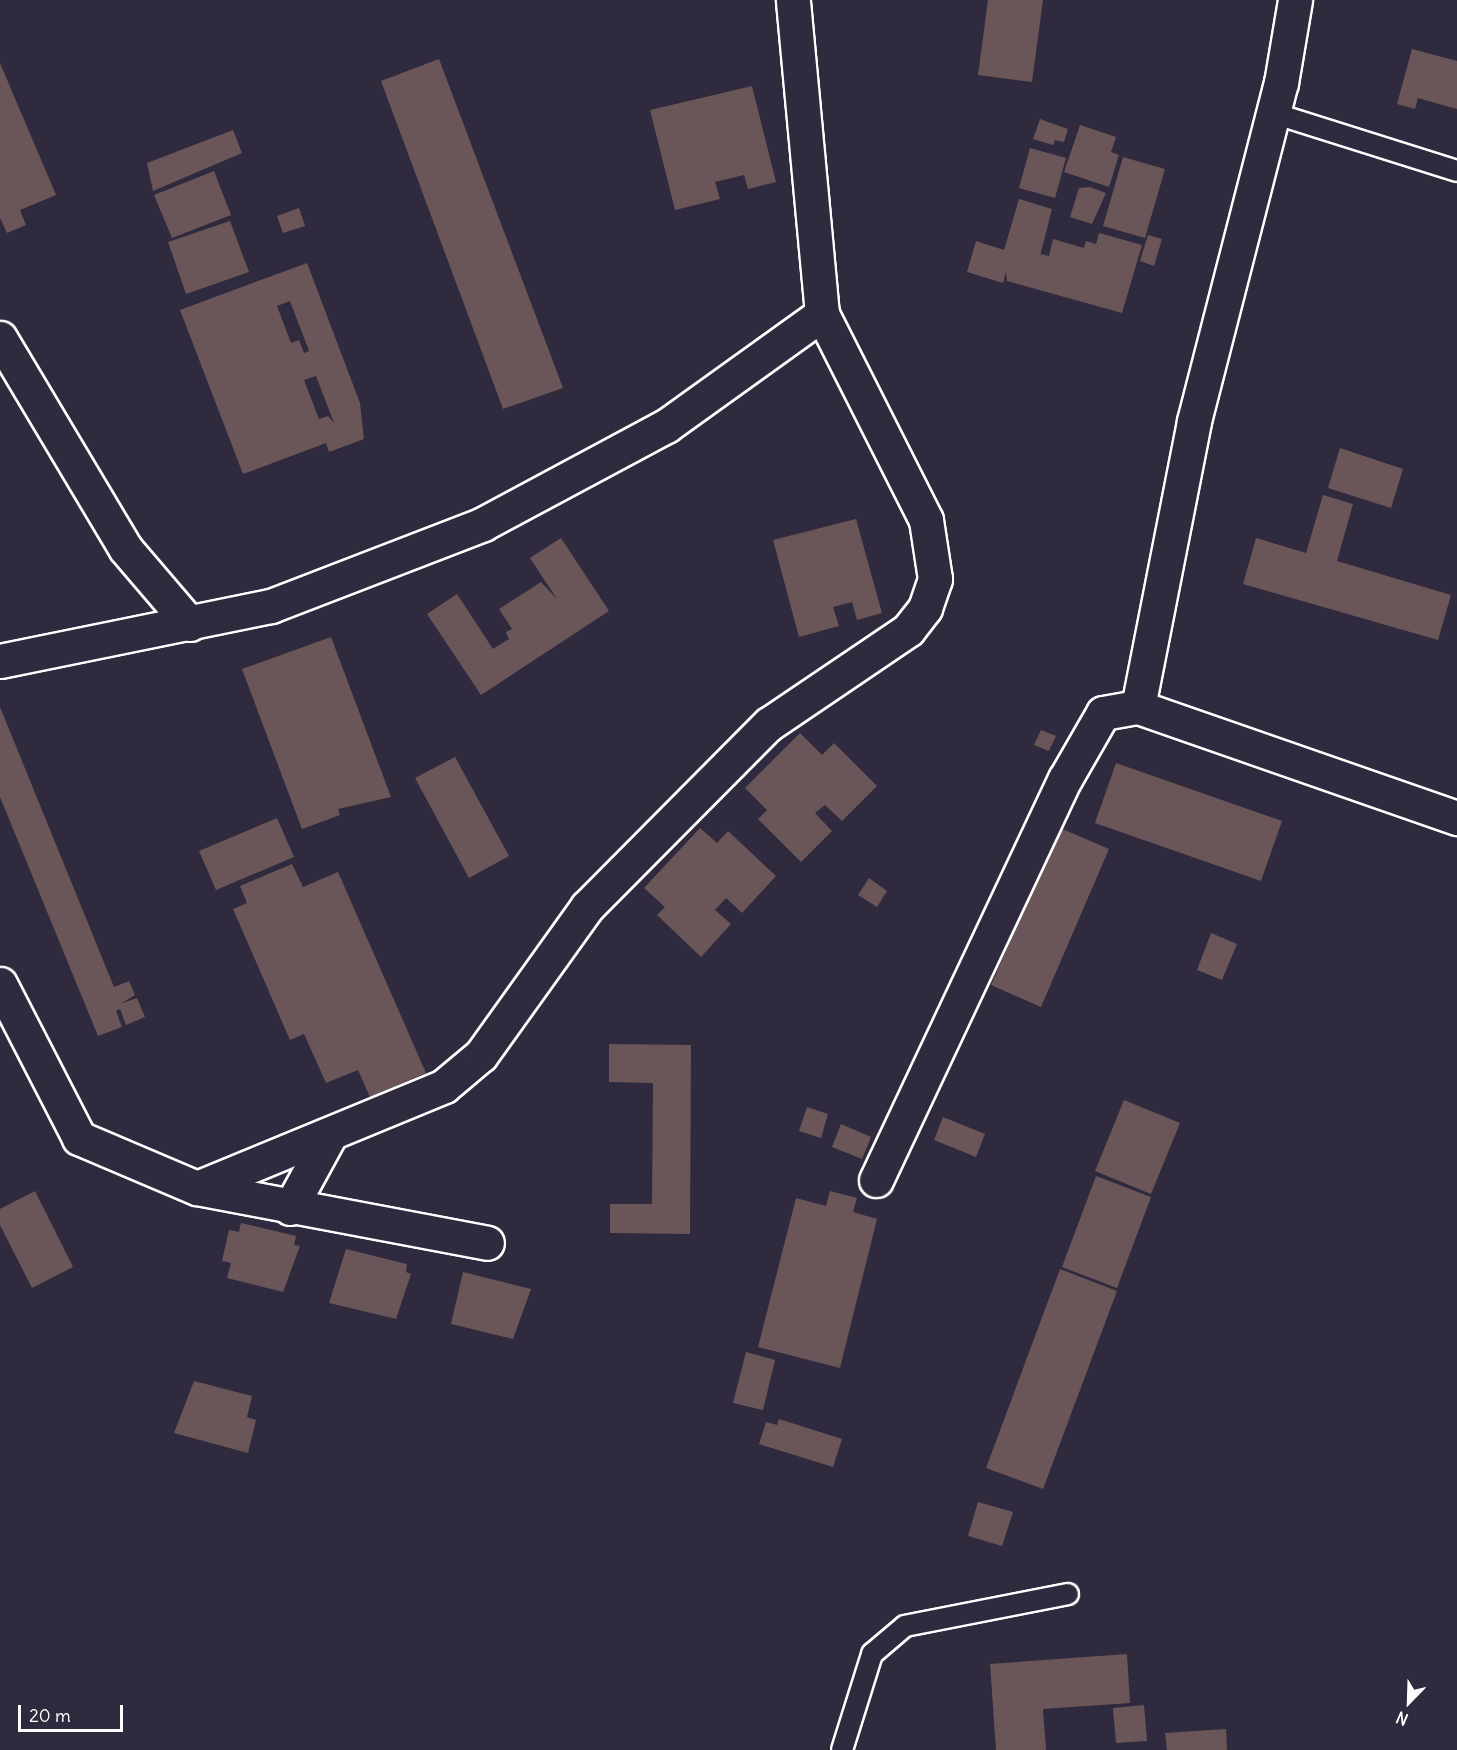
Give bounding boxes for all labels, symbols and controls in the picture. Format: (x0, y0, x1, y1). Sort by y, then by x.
north arrow (1379, 1672, 1439, 1732)
scale bar (21, 1693, 126, 1731)
text: 20 m (29, 1704, 71, 1727)
text: N (1393, 1707, 1411, 1730)

